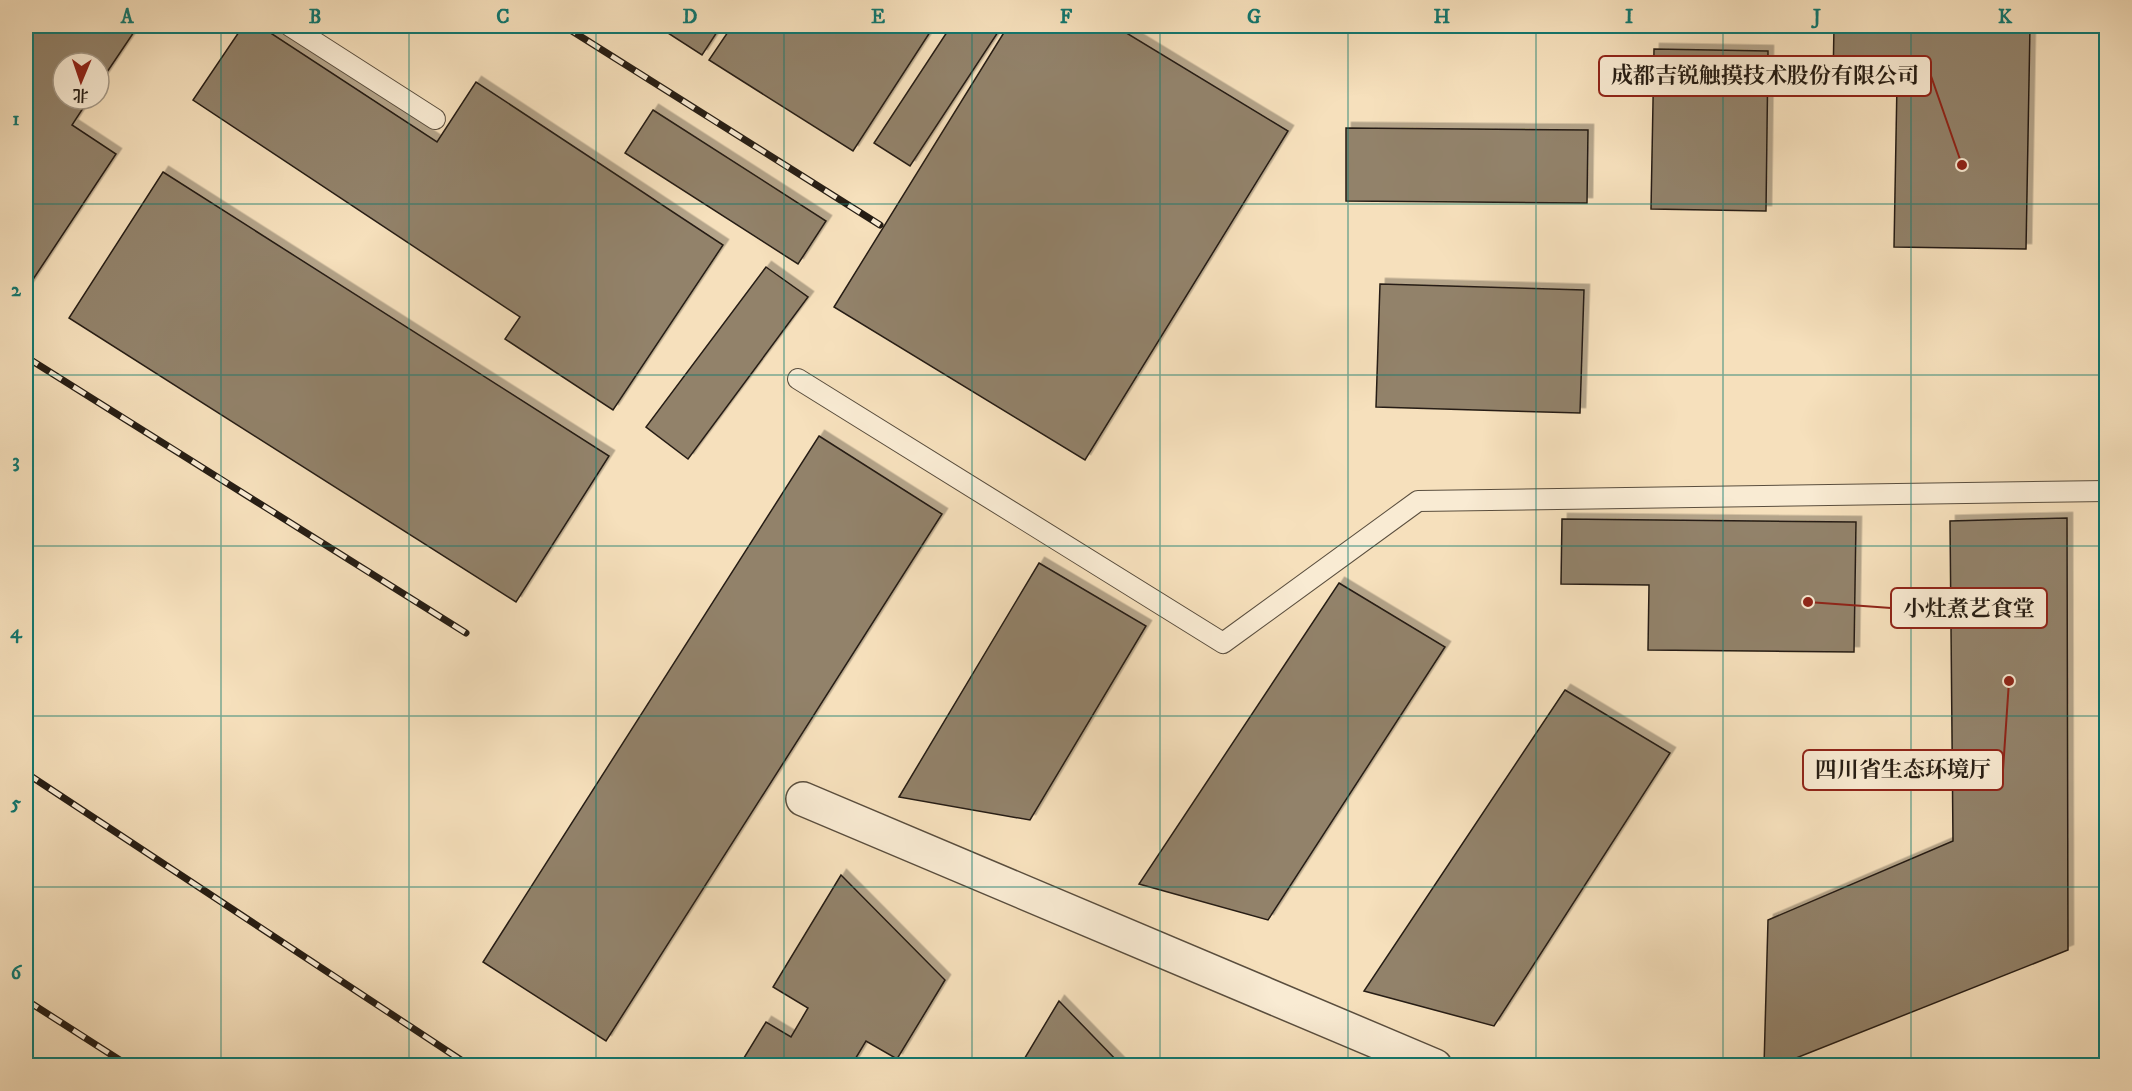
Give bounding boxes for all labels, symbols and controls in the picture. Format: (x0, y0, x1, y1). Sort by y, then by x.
text: A (120, 5, 135, 30)
text: B (309, 5, 321, 30)
text: C (496, 5, 510, 30)
text: D (683, 5, 698, 30)
text: E (871, 5, 885, 30)
text: F (1060, 5, 1073, 30)
text: G (1247, 5, 1261, 30)
text: H (1434, 5, 1451, 30)
text: I (1625, 5, 1633, 30)
text: J (1811, 5, 1821, 30)
text: K (1998, 5, 2013, 30)
north arrow (51, 51, 111, 111)
callout: 成都吉锐触摸技术股份有限公司 (1599, 56, 1931, 96)
text: 成都吉锐触摸技术股份有限公司 (1611, 63, 1919, 90)
text: 北 (72, 85, 89, 105)
text: 1 (12, 107, 20, 132)
text: 2 (11, 278, 22, 303)
text: 3 (12, 449, 20, 474)
callout: 小灶煮艺食堂 (1891, 588, 2047, 628)
text: 小灶煮艺食堂 (1903, 596, 2035, 623)
text: 4 (10, 620, 23, 645)
callout: 四川省生态环境厅 (1803, 750, 2003, 790)
text: 四川省生态环境厅 (1815, 757, 1991, 784)
text: 5 (10, 791, 21, 816)
text: 6 (11, 961, 23, 986)

